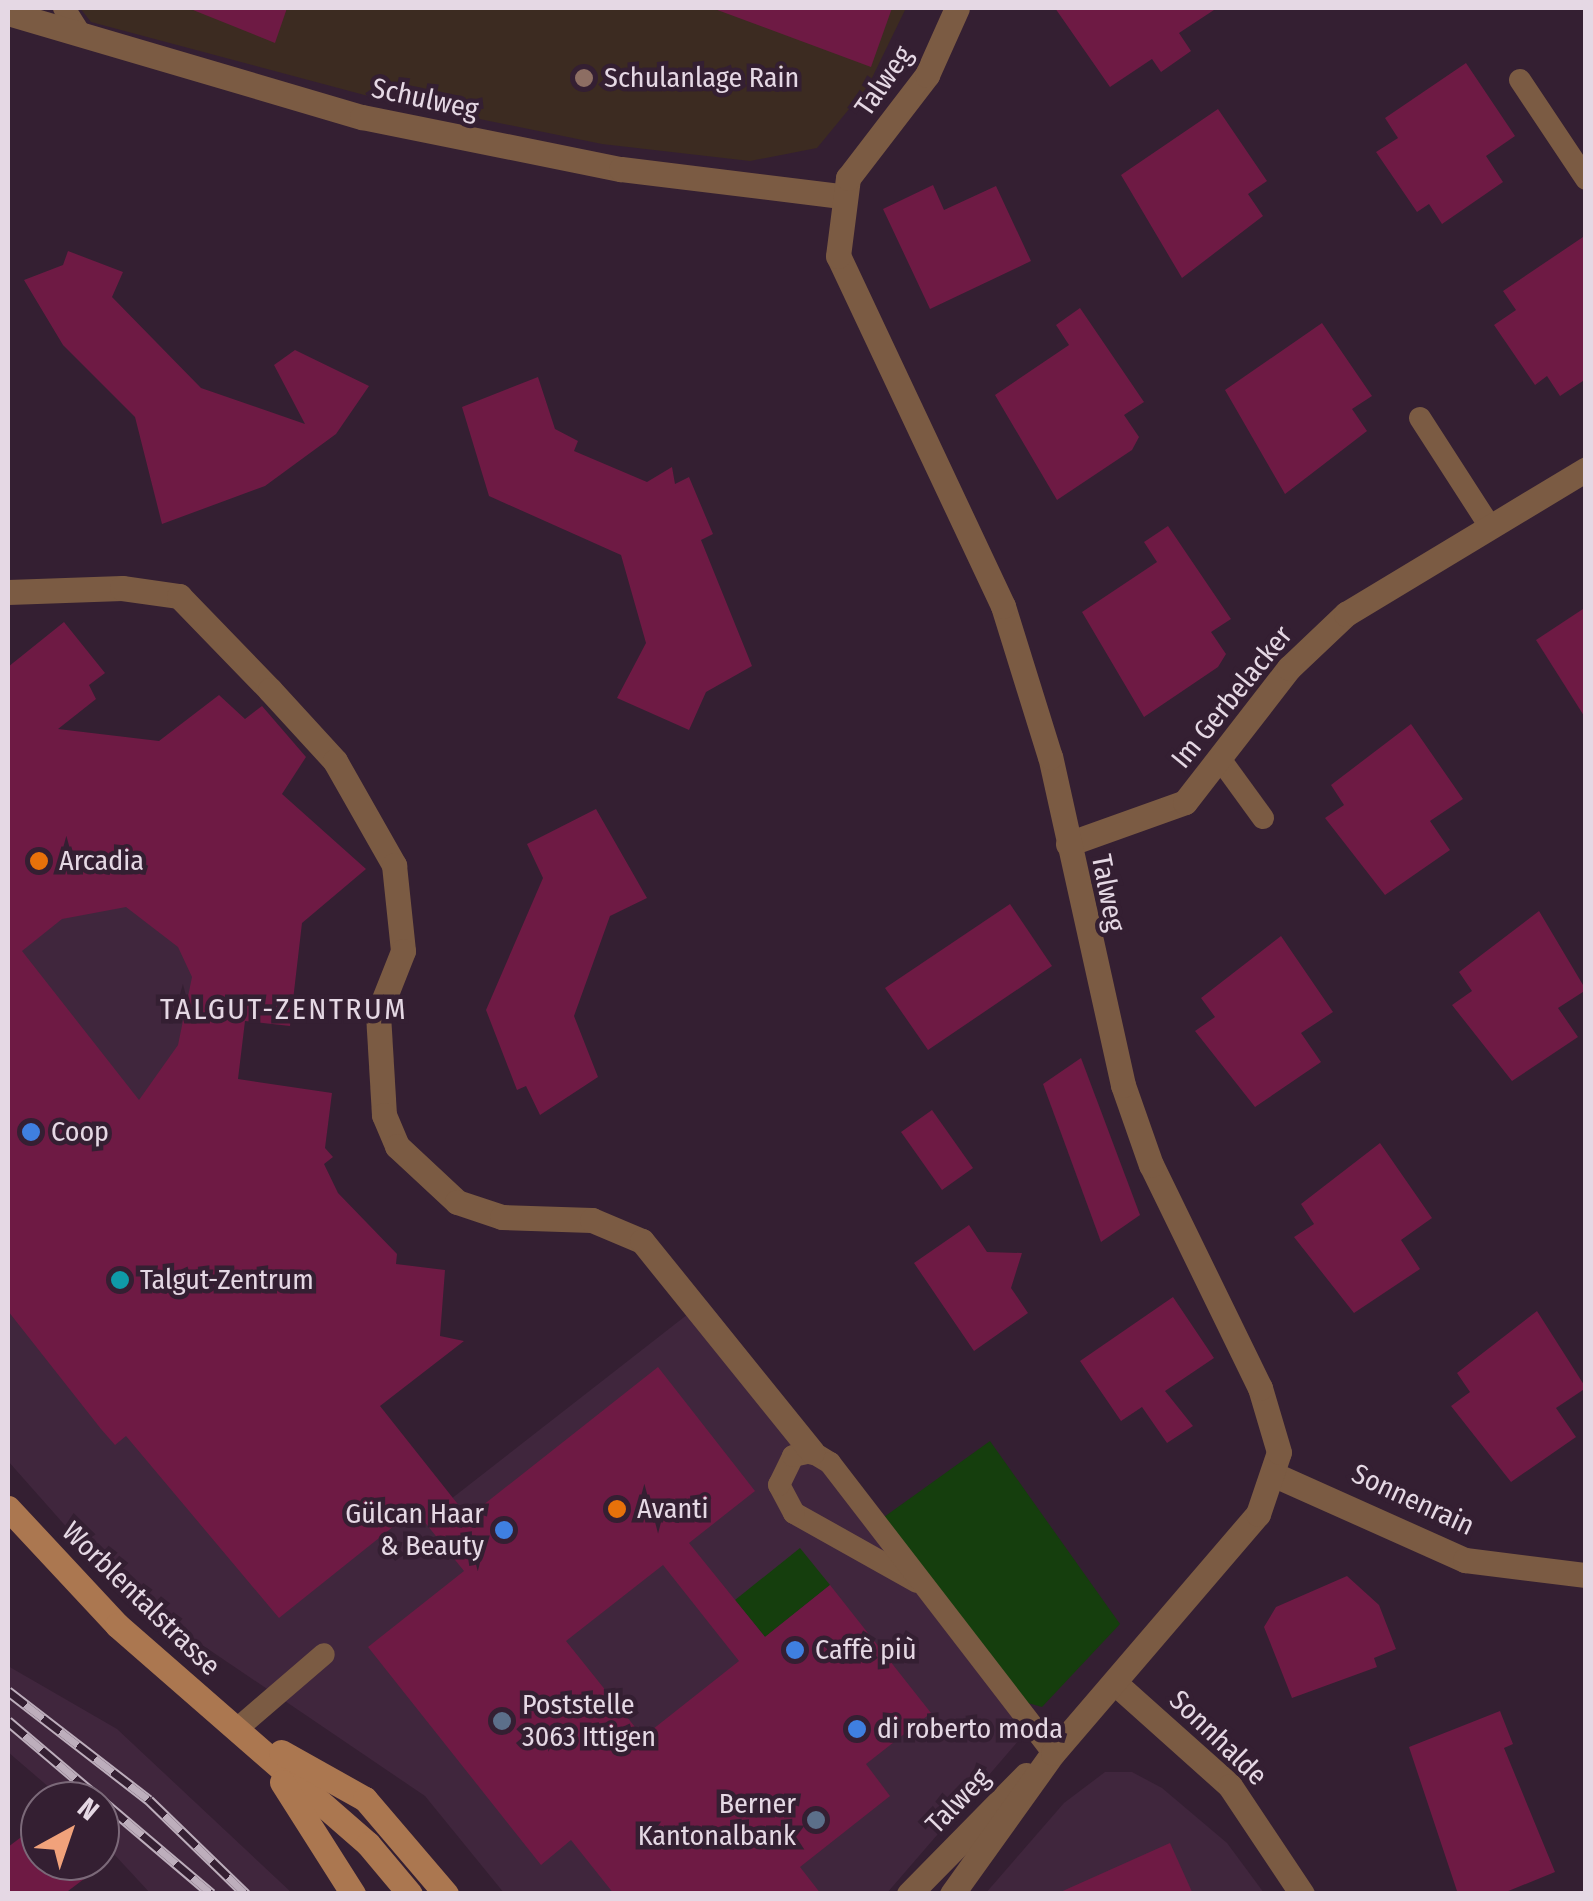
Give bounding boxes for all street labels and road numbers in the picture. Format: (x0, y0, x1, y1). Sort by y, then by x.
street label: Talweg (848, 40, 920, 122)
street label: Schulweg (369, 71, 481, 127)
street label: Im Gerbelacker (1164, 619, 1300, 775)
street label: Talweg (1084, 852, 1132, 934)
street label: Sonnenrain (1346, 1457, 1480, 1543)
street label: Worblentalstrasse (55, 1515, 227, 1683)
street label: Sonnhalde (1162, 1683, 1274, 1793)
street label: Talweg (919, 1761, 997, 1841)

